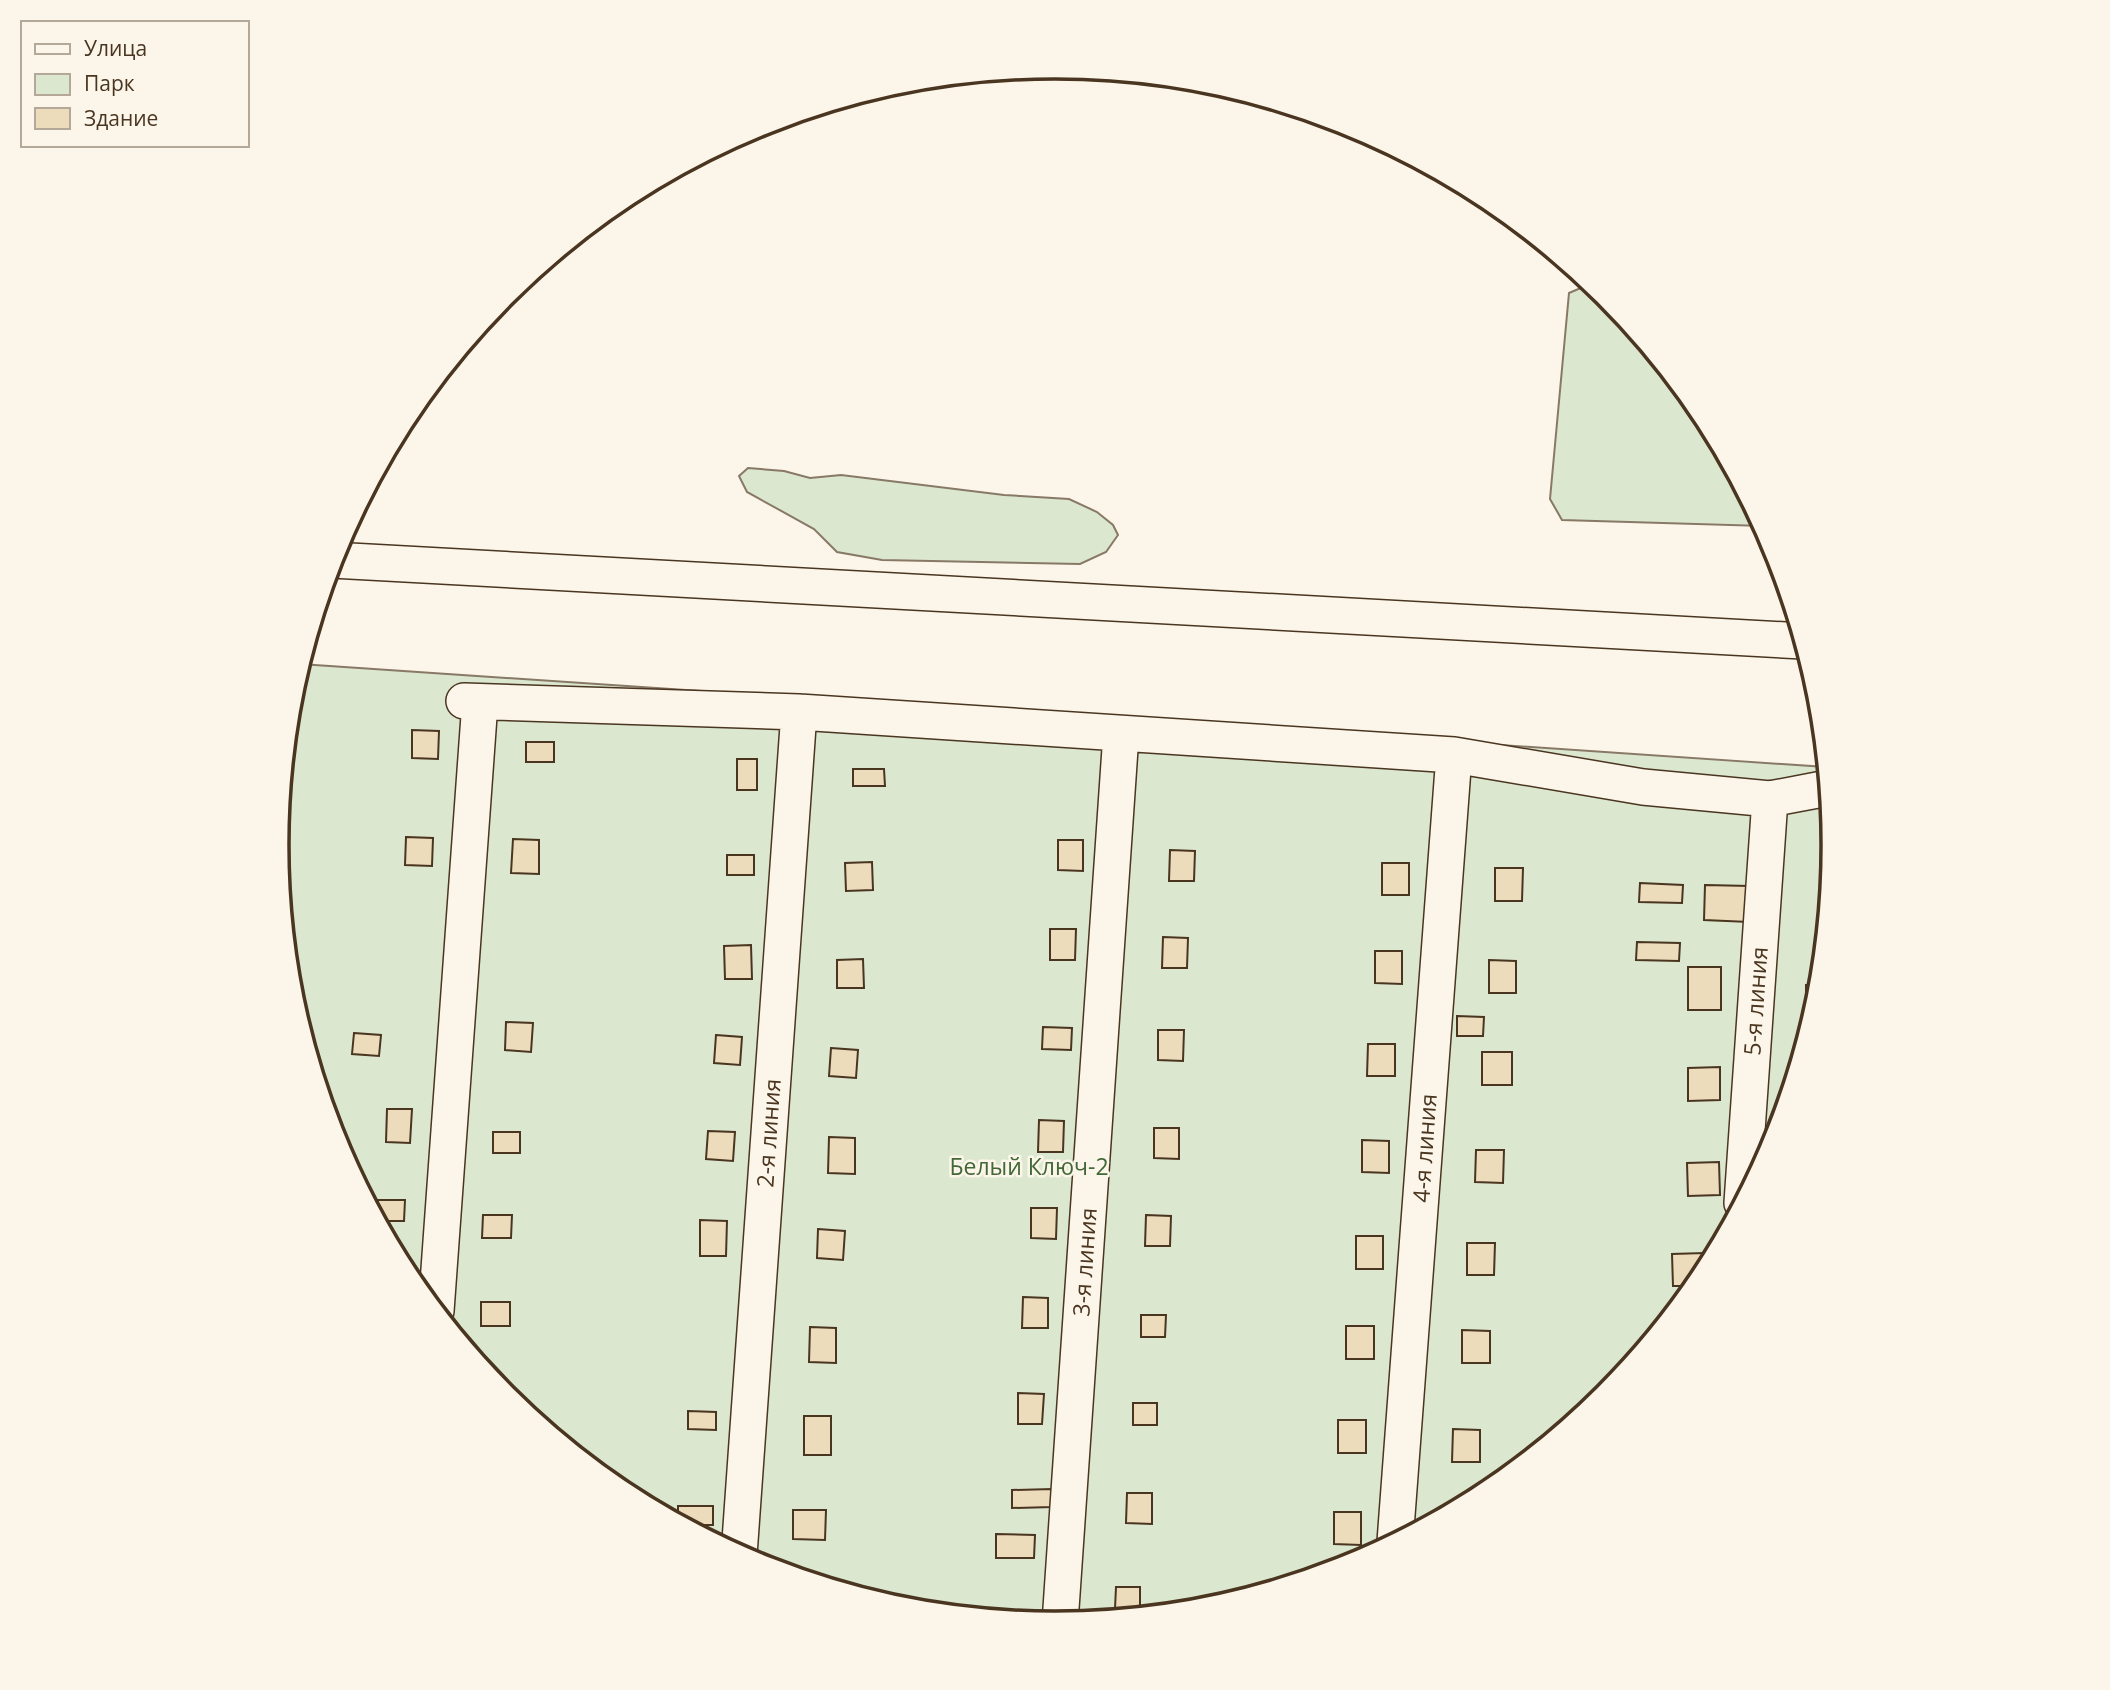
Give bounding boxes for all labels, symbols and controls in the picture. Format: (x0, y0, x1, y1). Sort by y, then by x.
legend (21, 21, 248, 147)
text: Улица (84, 34, 147, 62)
text: Парк (84, 69, 135, 97)
text: Здание (84, 104, 158, 132)
street label: 5-я линия (1735, 945, 1775, 1056)
street label: 2-я линия (748, 1077, 788, 1188)
street label: 4-я линия (1404, 1092, 1444, 1203)
park label: Белый Ключ-2 (949, 1150, 1109, 1182)
street label: 3-я линия (1064, 1206, 1104, 1317)

